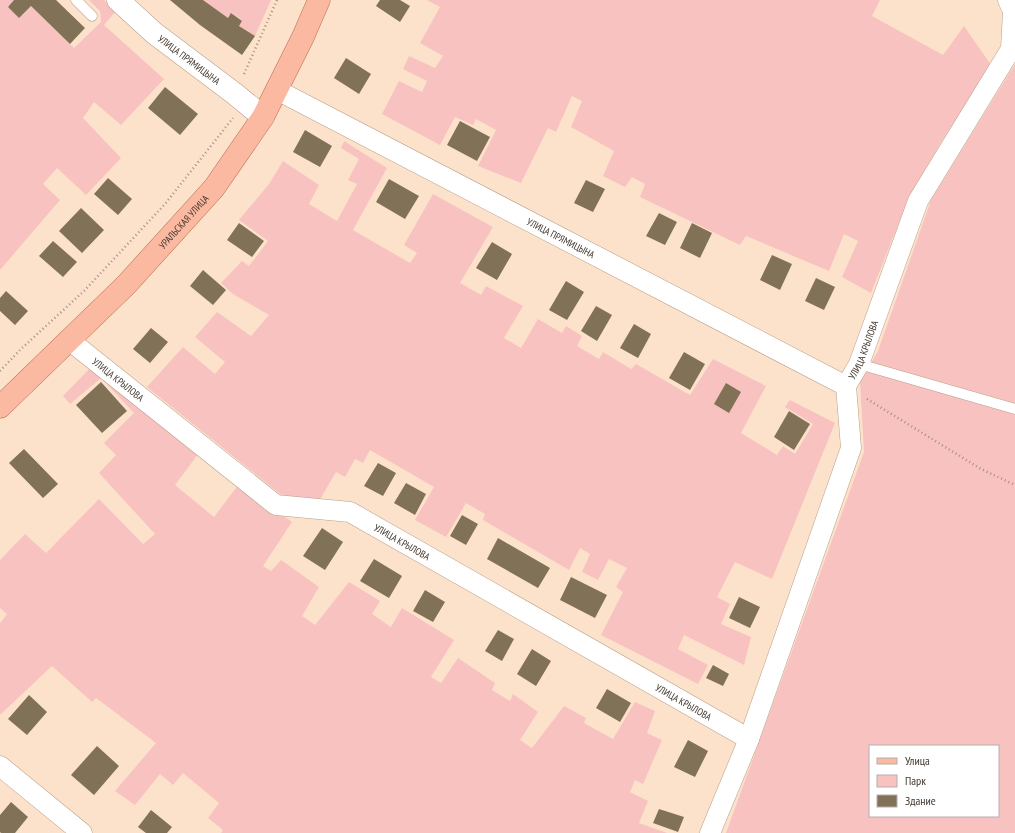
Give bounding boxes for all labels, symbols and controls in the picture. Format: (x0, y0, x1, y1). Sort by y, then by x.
street label: УЛИЦА ПРЯМИЦЫНА (155, 32, 223, 88)
street label: УРАЛЬСКАЯ УЛИЦА (156, 192, 212, 252)
street label: УЛИЦА ПРЯМИЦЫНА (524, 215, 597, 261)
street label: УЛИЦА КРЫЛОВА (845, 318, 881, 382)
street label: УЛИЦА КРЫЛОВА (89, 355, 147, 404)
street label: УЛИЦА КРЫЛОВА (371, 521, 433, 563)
street label: УЛИЦА КРЫЛОВА (653, 681, 714, 724)
legend (869, 745, 999, 817)
text: Улица (905, 753, 930, 768)
text: Парк (905, 773, 926, 788)
text: Здание (905, 793, 936, 808)

